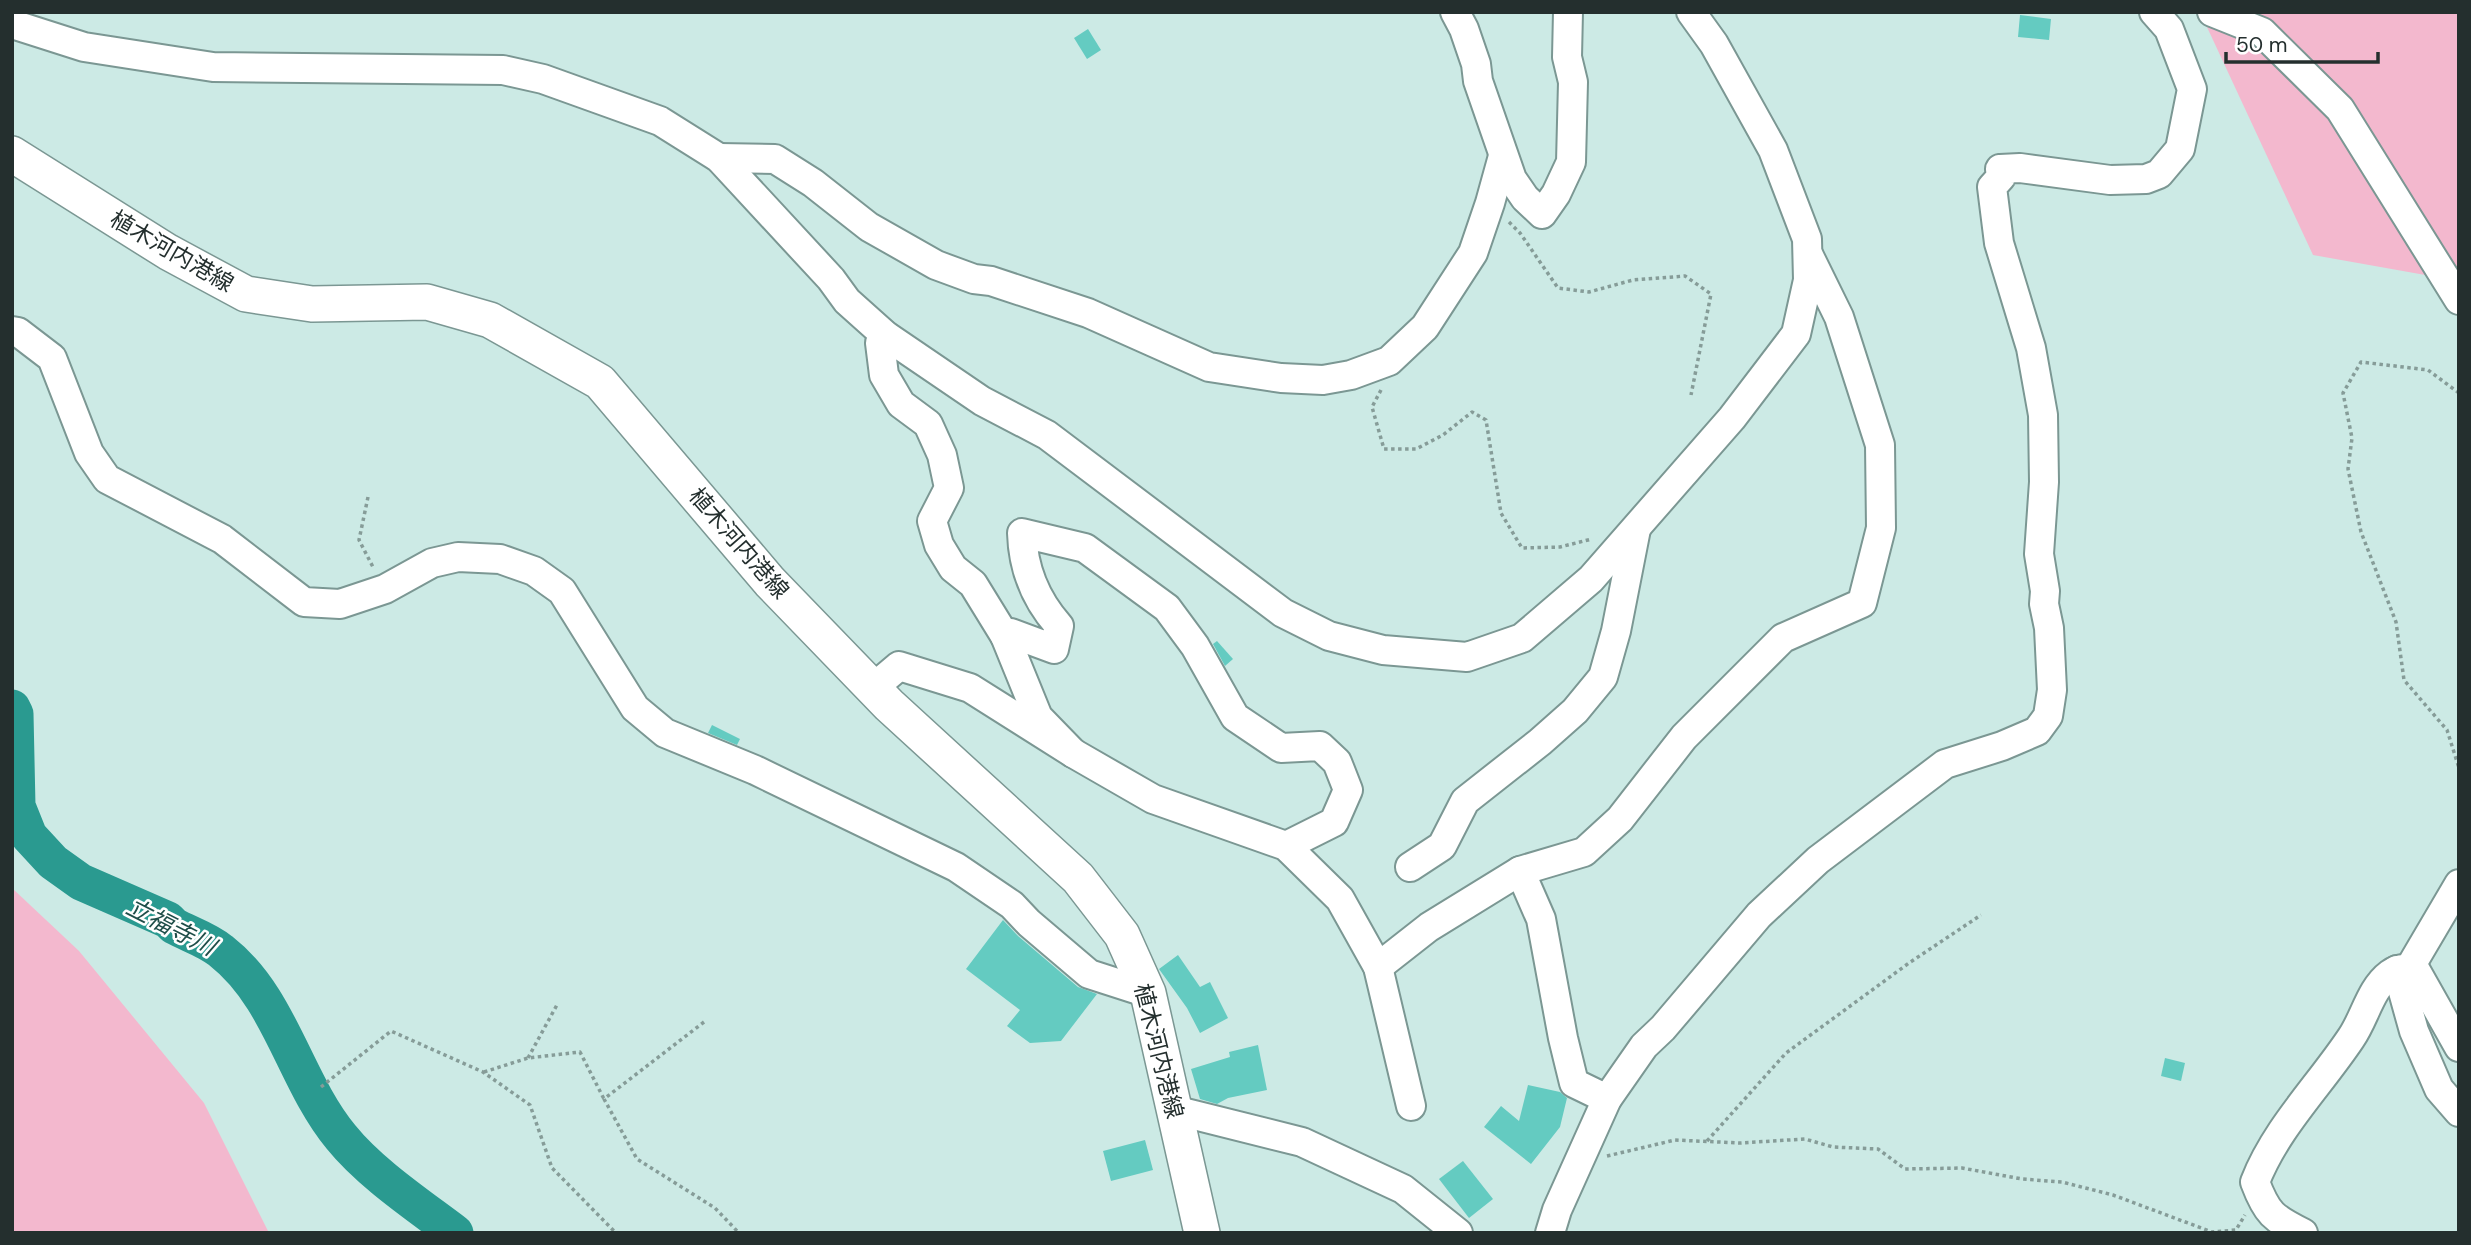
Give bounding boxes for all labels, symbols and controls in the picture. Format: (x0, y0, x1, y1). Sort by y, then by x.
scale bar (2226, 21, 2378, 65)
text: 50 m (2236, 31, 2287, 59)
street label: 植木河内港線 (105, 204, 239, 298)
street label: 植木河内港線 (682, 481, 796, 605)
water label: 立福寺川 (121, 891, 224, 964)
street label: 植木河内港線 (1128, 980, 1190, 1122)

